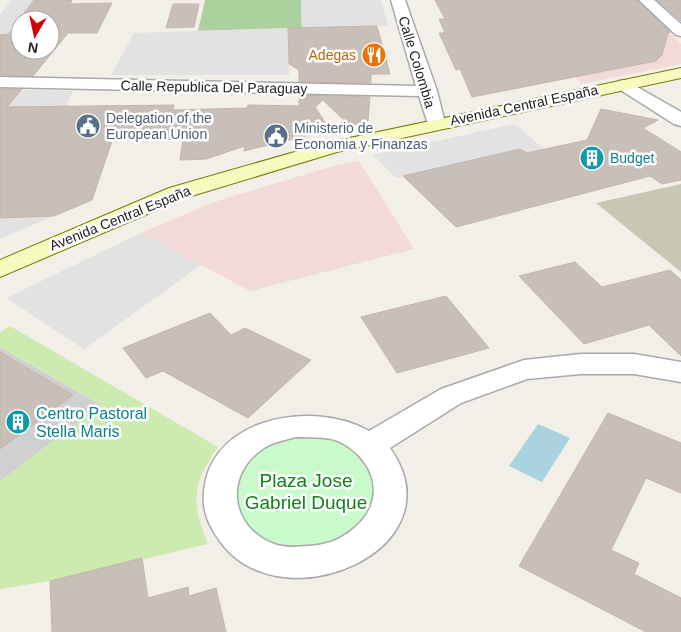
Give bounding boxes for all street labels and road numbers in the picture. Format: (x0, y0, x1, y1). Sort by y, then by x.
street label: Calle Colombia (395, 14, 439, 110)
street label: Calle Republica Del Paraguay (120, 77, 308, 97)
street label: Avenida Central España (449, 81, 600, 128)
street label: Avenida Central España (47, 182, 193, 254)

